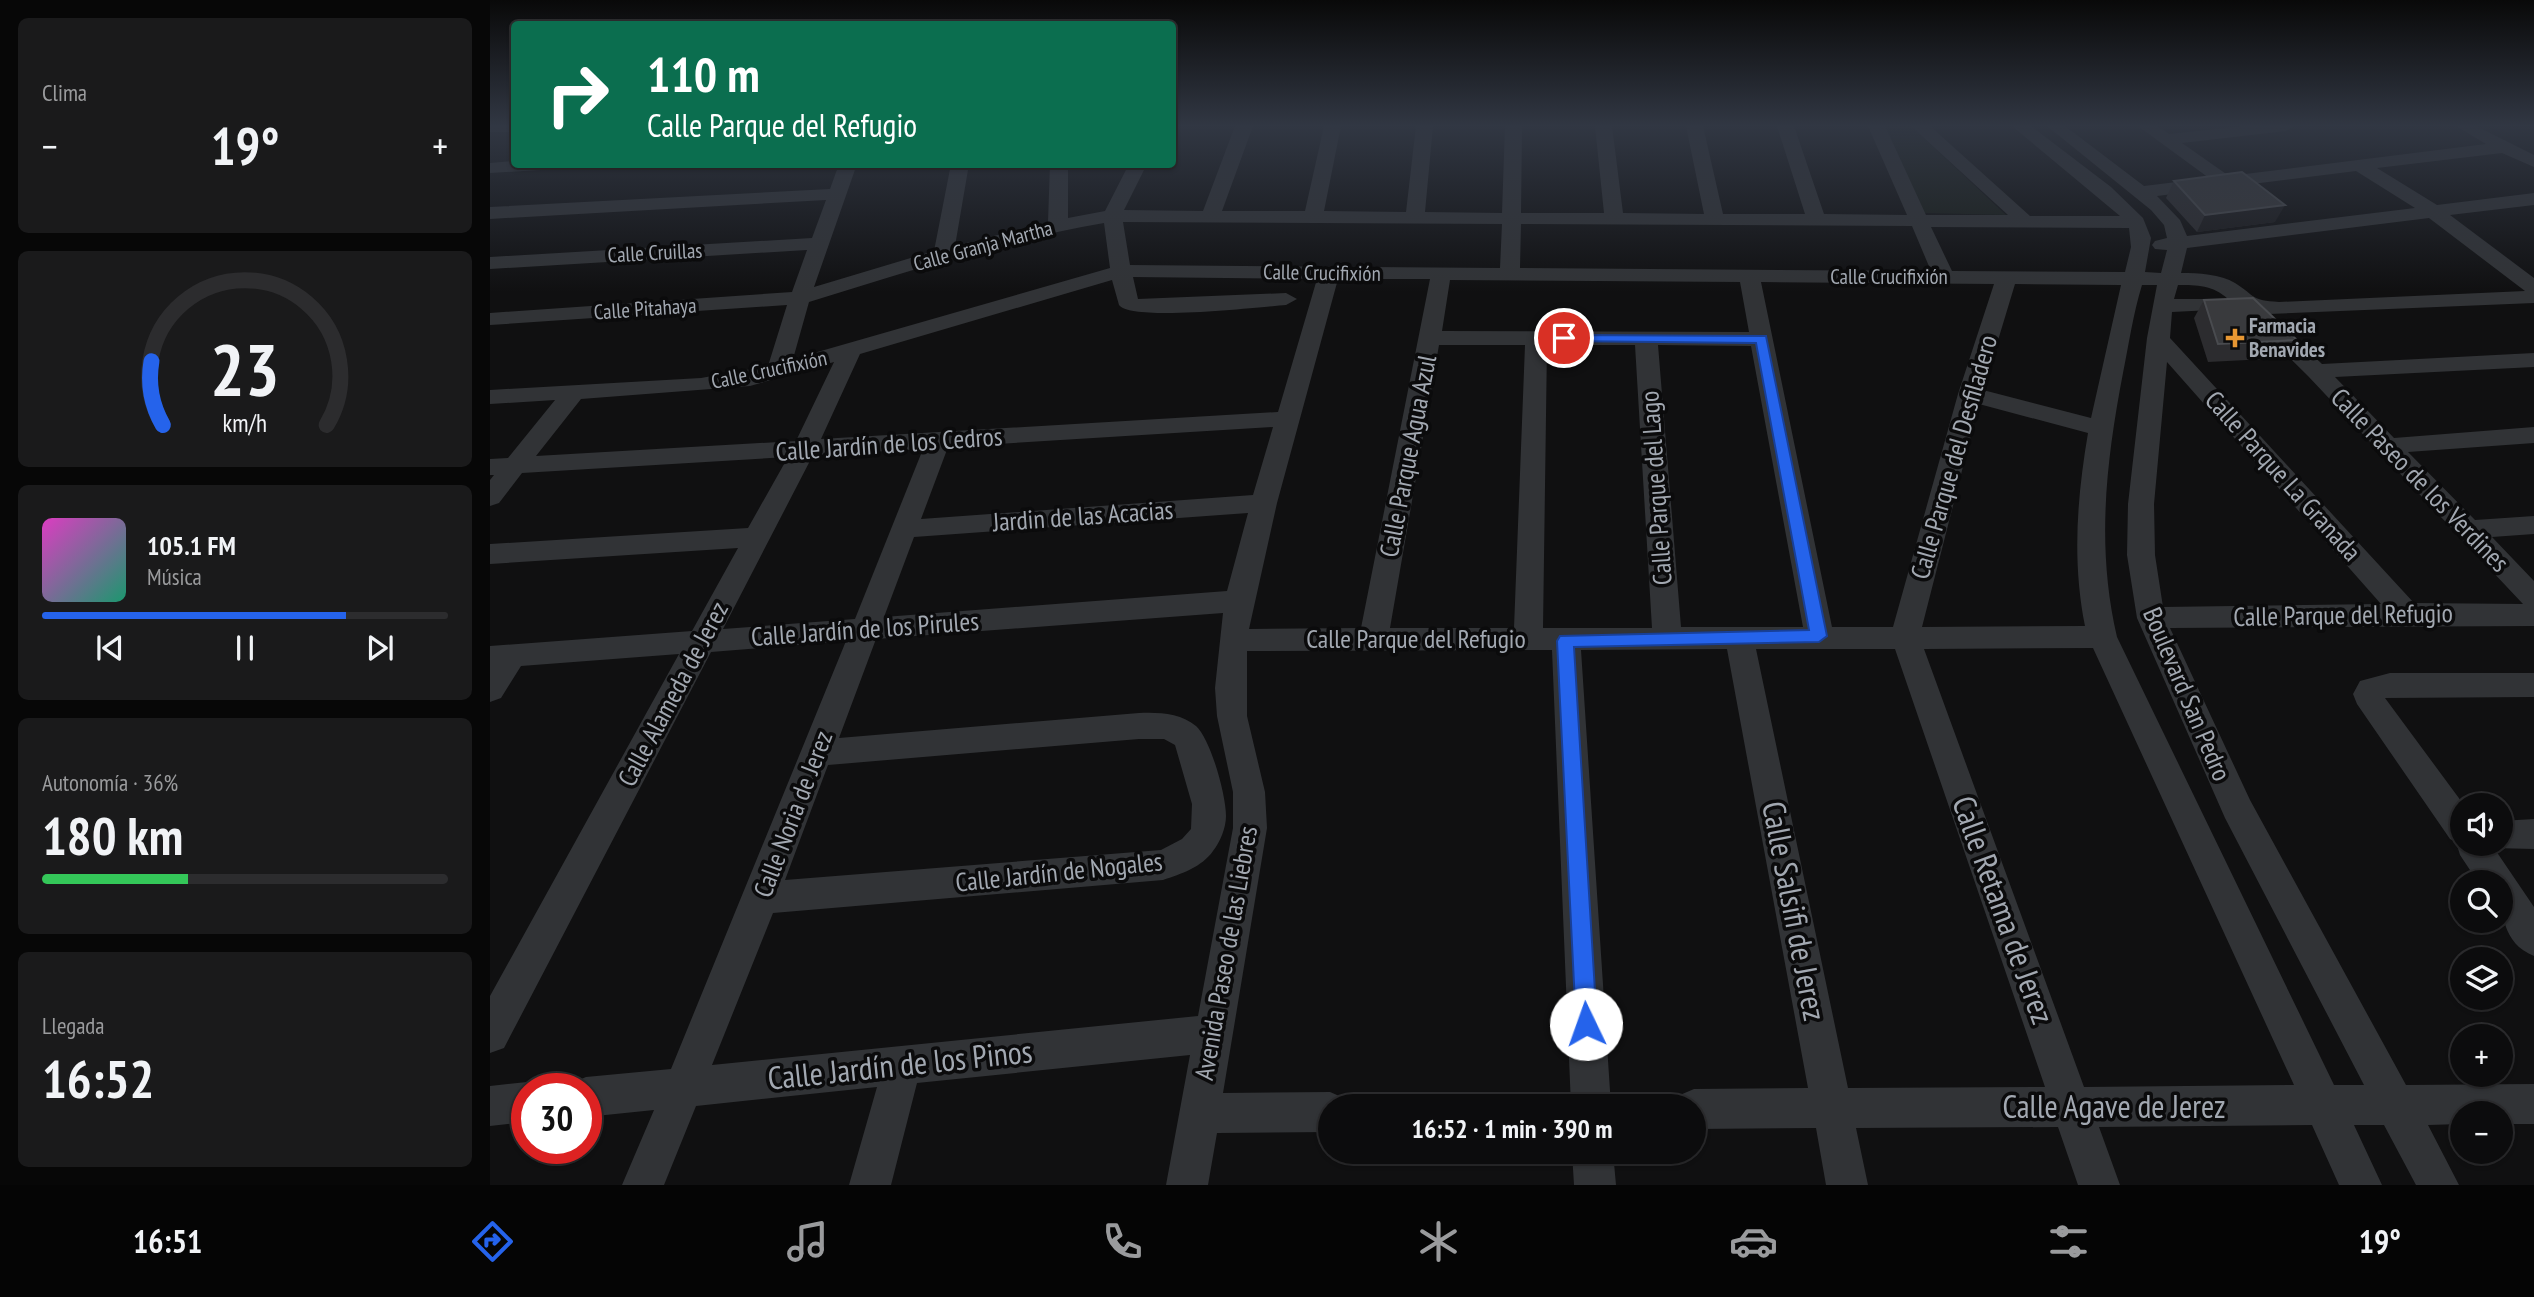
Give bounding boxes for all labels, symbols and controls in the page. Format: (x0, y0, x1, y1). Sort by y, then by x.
text: 110 m (647, 42, 760, 106)
icon: right (532, 49, 623, 140)
text: Clima (42, 78, 87, 107)
text: Calle Parque del Refugio (647, 104, 917, 146)
text: 19° (211, 112, 279, 179)
text: − (42, 121, 58, 170)
text: + (432, 121, 448, 170)
street label: Calle Granja Martha (910, 214, 1056, 277)
street label: Calle Cruillas (607, 237, 703, 268)
street label: Calle Crucifixión (1263, 258, 1381, 287)
street label: Calle Crucifixión (1830, 263, 1948, 290)
street label: Calle Pitahaya (593, 291, 697, 326)
pin (1534, 308, 1594, 368)
place label: Farmacia Benavides (2249, 312, 2325, 363)
icon: arrive (1545, 319, 1583, 357)
text: 23 (210, 322, 280, 416)
marker: Farmacia Benavides (2227, 330, 2243, 346)
street label: Calle Parque del Desfiladero (1903, 331, 2004, 583)
street label: Calle Crucifixión (709, 344, 829, 395)
street label: Calle Parque Agua Azul (1372, 352, 1443, 560)
street label: Calle Paseo de los Verdines (2324, 381, 2517, 578)
street label: Calle Parque La Granada (2198, 384, 2368, 568)
street label: Calle Parque del Lago (1632, 390, 1679, 586)
text: km/h (223, 407, 267, 439)
street label: Calle Jardín de los Cedros (774, 419, 1004, 468)
street label: Jardin de las Acacias (991, 493, 1174, 538)
text: 105.1 FM (147, 529, 236, 562)
text: Música (147, 562, 202, 591)
street label: Calle Alameda de Jerez (610, 596, 735, 792)
street label: Calle Parque del Refugio (2233, 596, 2453, 633)
street label: Boulevard San Pedro (2136, 602, 2239, 786)
street label: Calle Jardín de los Pirules (750, 604, 980, 653)
street label: Calle Parque del Refugio (1306, 622, 1526, 655)
icon: previous (91, 629, 129, 667)
icon: pause (226, 629, 264, 667)
icon: next (361, 629, 399, 667)
street label: Calle Noria de Jerez (746, 726, 839, 902)
text: Autonomía · 36% (42, 768, 178, 797)
street label: Calle Retama de Jerez (1943, 790, 2065, 1029)
map controls (2450, 793, 2513, 1164)
button: sound (2450, 793, 2513, 856)
street label: Calle Salsifi de Jerez (1753, 798, 1837, 1024)
text: 180 km (42, 802, 183, 869)
street label: Avenida Paseo de las Liebres (1187, 823, 1264, 1083)
street label: Calle Jardín de Nogales (954, 844, 1164, 899)
button: search (2450, 870, 2513, 933)
button: layers (2450, 947, 2513, 1010)
position arrow (1549, 987, 1623, 1061)
text: Llegada (42, 1011, 105, 1040)
button: + (2450, 1024, 2513, 1087)
street label: Calle Jardín de los Pinos (766, 1029, 1034, 1099)
text: 16:52 (42, 1045, 154, 1112)
speed limit sign: 30 (511, 1073, 602, 1164)
street label: Calle Agave de Jerez (2003, 1085, 2225, 1127)
button: − (2450, 1101, 2513, 1164)
text: 16:52 · 1 min · 390 m (1412, 1112, 1612, 1145)
icon: directions (468, 1217, 517, 1266)
icon: music (783, 1217, 832, 1266)
icon: phone (1098, 1217, 1147, 1266)
icon: climate (1414, 1217, 1463, 1266)
icon: car (1729, 1217, 1778, 1266)
icon: filters (2044, 1217, 2093, 1266)
text: 16:51 (133, 1220, 202, 1262)
text: 19° (2359, 1220, 2401, 1262)

